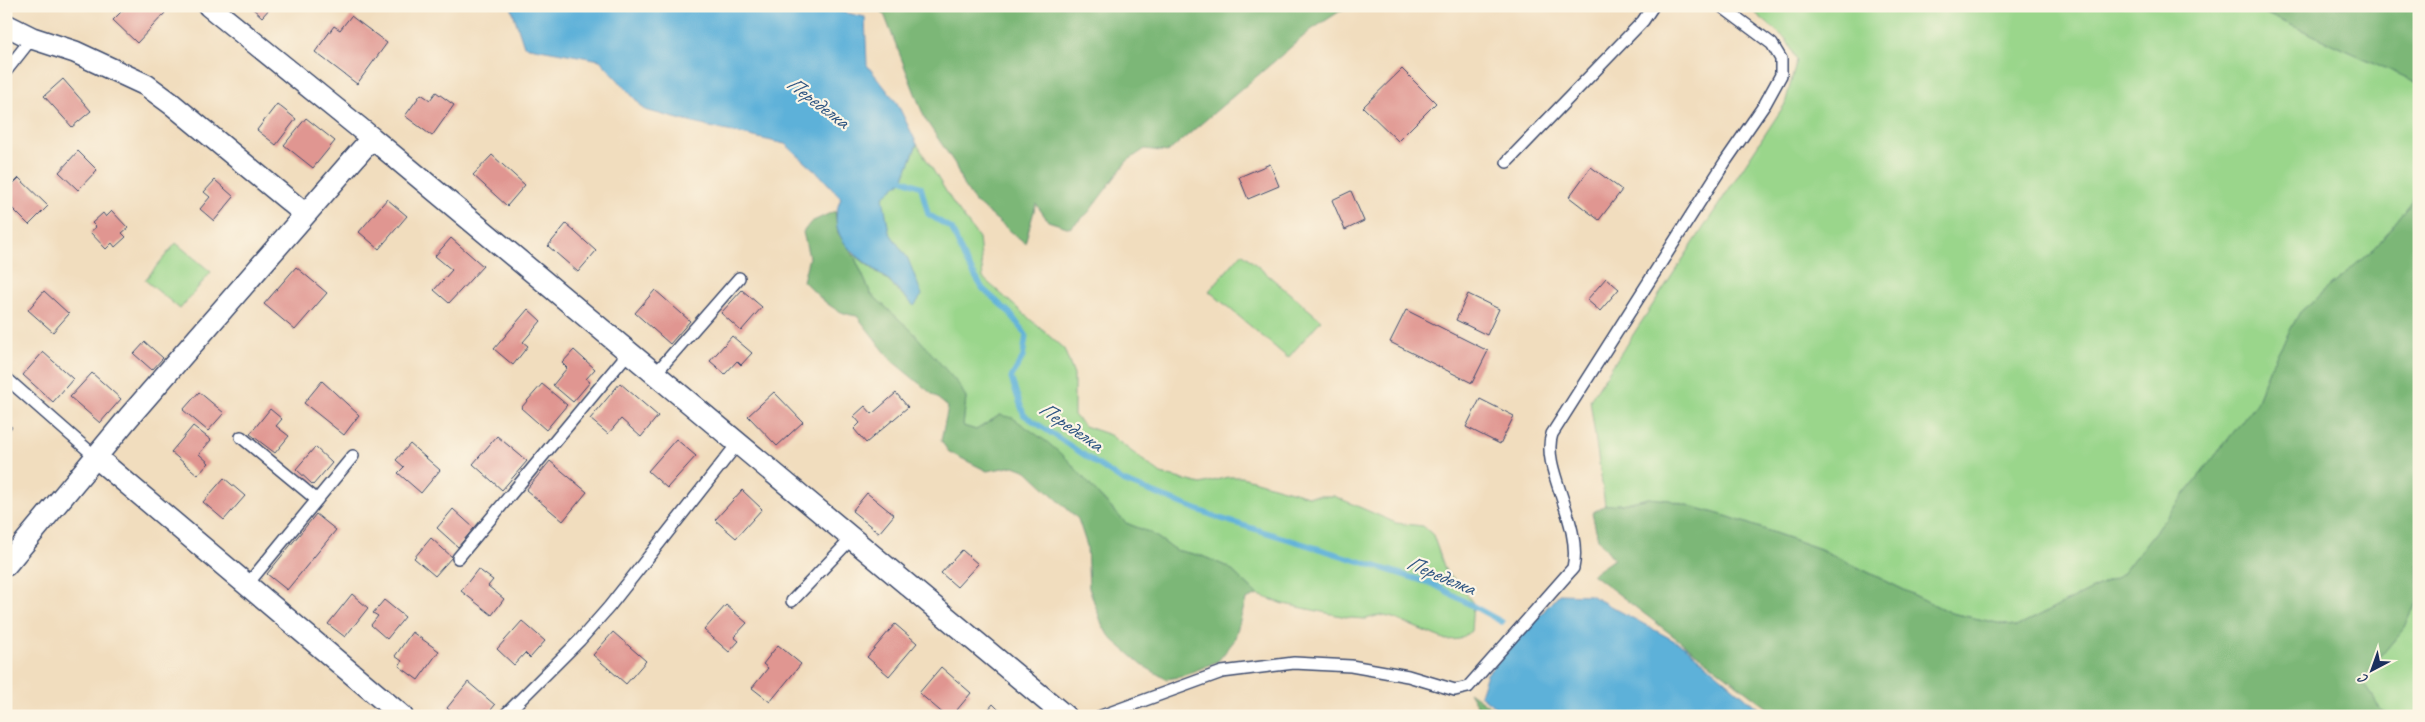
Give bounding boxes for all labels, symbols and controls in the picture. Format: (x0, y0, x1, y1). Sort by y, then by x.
water label: Переделка (782, 70, 856, 135)
water label: Переделка (1034, 395, 1109, 458)
water label: Переделка (1403, 549, 1481, 602)
north arrow (2348, 644, 2398, 694)
text: С (2354, 669, 2372, 688)

